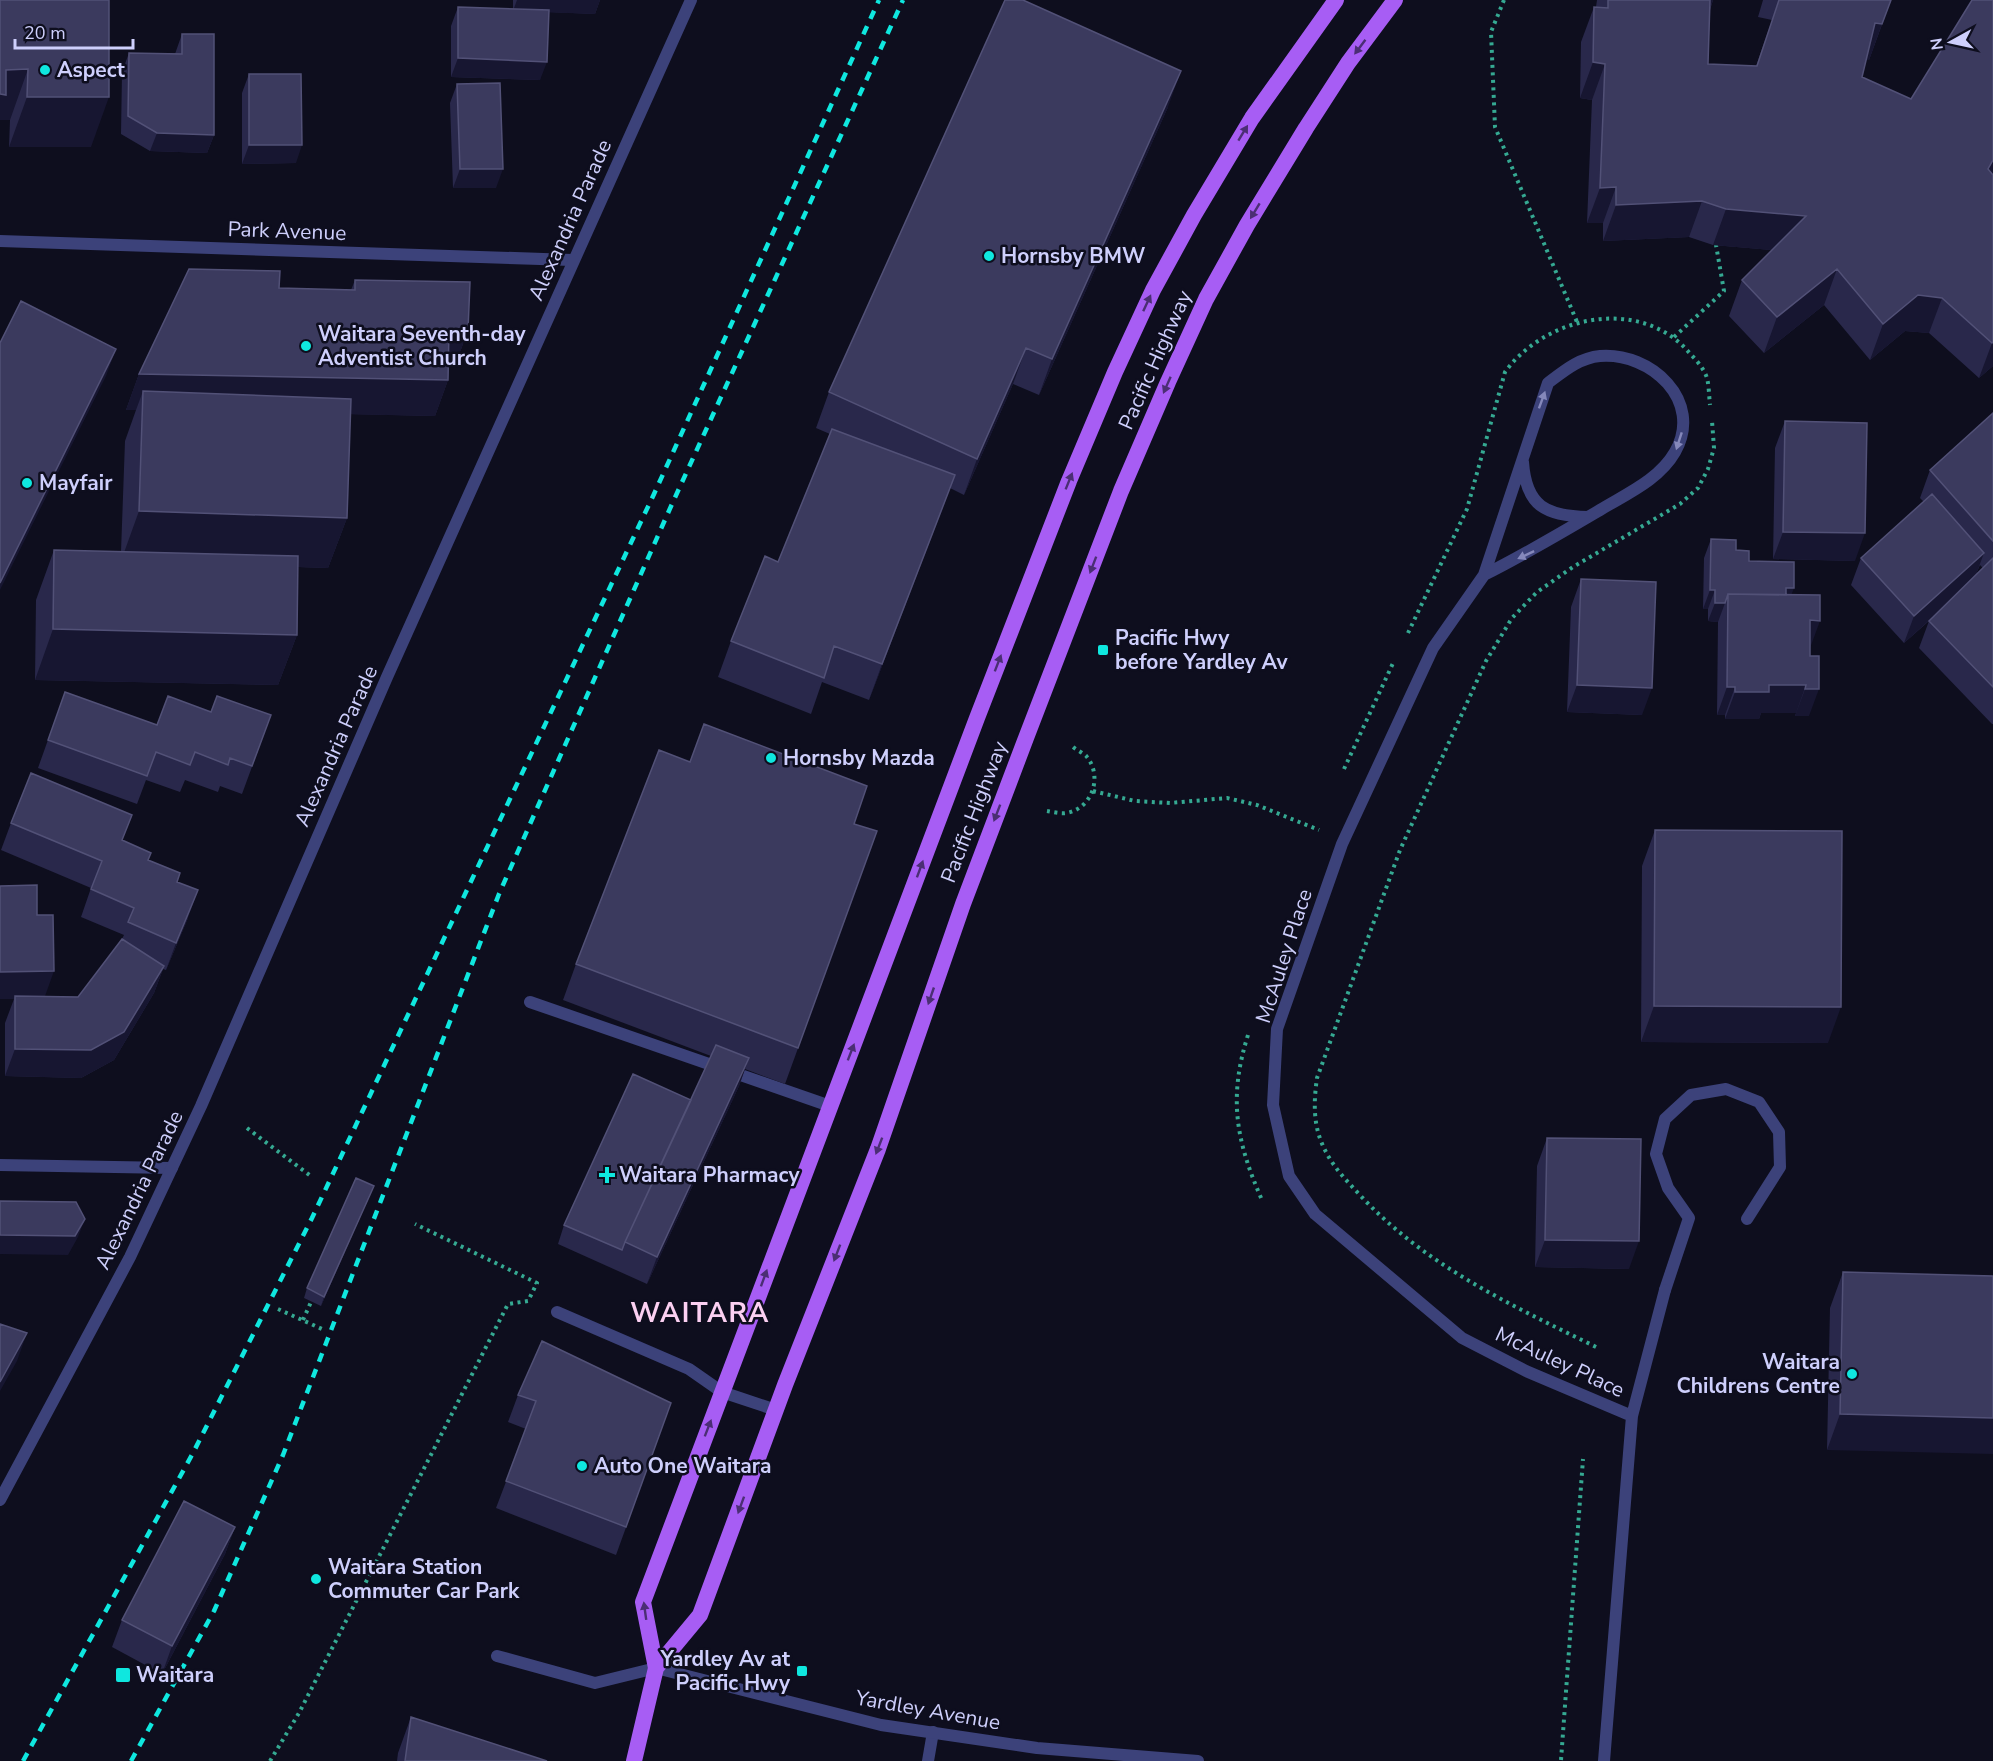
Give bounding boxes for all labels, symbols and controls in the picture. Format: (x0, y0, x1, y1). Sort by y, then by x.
scale bar (15, 12, 134, 50)
north arrow (1921, 12, 1981, 72)
text: 20 m (24, 21, 66, 45)
text: N (1925, 36, 1949, 51)
one-way arrow (1354, 38, 1366, 54)
place label: Aspect (57, 56, 126, 84)
marker: Aspect (38, 63, 52, 77)
one-way arrow (1238, 125, 1249, 141)
street label: Alexandria Parade (522, 135, 618, 305)
one-way arrow (1250, 203, 1261, 219)
street label: Park Avenue (227, 215, 347, 247)
place label: Hornsby BMW (1001, 242, 1145, 270)
marker: Hornsby BMW (982, 249, 996, 263)
street label: Pacific Highway (1112, 286, 1198, 434)
one-way arrow (1142, 293, 1152, 311)
place label: Waitara Seventh-day Adventist Church (318, 320, 527, 372)
marker: Waitara Seventh-day Adventist Church (299, 339, 313, 353)
one-way arrow (1162, 376, 1172, 394)
one-way arrow (1537, 391, 1547, 409)
one-way arrow (1674, 432, 1683, 450)
place label: Mayfair (39, 469, 113, 497)
one-way arrow (1064, 472, 1074, 490)
marker: Mayfair (20, 476, 34, 490)
one-way arrow (1517, 550, 1534, 559)
one-way arrow (1087, 556, 1097, 574)
place label: Pacific Hwy before Yardley Av (1115, 624, 1289, 676)
marker: Pacific Hwy before Yardley Av (1096, 643, 1110, 657)
one-way arrow (994, 654, 1003, 672)
street label: Alexandria Parade (288, 661, 384, 831)
street label: Pacific Highway (934, 737, 1014, 887)
place label: Hornsby Mazda (783, 744, 935, 772)
marker: Hornsby Mazda (764, 751, 778, 765)
one-way arrow (992, 804, 1002, 822)
one-way arrow (916, 860, 925, 878)
street label: McAuley Place (1249, 885, 1319, 1027)
one-way arrow (926, 988, 936, 1006)
one-way arrow (846, 1042, 856, 1060)
street label: Alexandria Parade (88, 1106, 190, 1274)
one-way arrow (874, 1137, 884, 1155)
place label: Waitara Pharmacy (619, 1161, 800, 1189)
marker: Waitara Pharmacy (600, 1168, 614, 1182)
one-way arrow (832, 1244, 841, 1262)
one-way arrow (760, 1269, 770, 1287)
district label: WAITARA (630, 1295, 770, 1332)
street label: McAuley Place (1491, 1320, 1629, 1404)
place label: Waitara Childrens Centre (1677, 1348, 1840, 1400)
marker: Waitara Childrens Centre (1845, 1367, 1859, 1381)
one-way arrow (704, 1418, 714, 1436)
place label: Auto One Waitara (594, 1452, 771, 1480)
marker: Auto One Waitara (575, 1459, 589, 1473)
one-way arrow (736, 1496, 745, 1514)
place label: Waitara Station Commuter Car Park (328, 1553, 520, 1605)
marker: Waitara Station Commuter Car Park (309, 1572, 323, 1586)
one-way arrow (641, 1601, 650, 1620)
place label: Yardley Av at Pacific Hwy (660, 1645, 791, 1697)
place label: Waitara (136, 1661, 214, 1689)
marker: Yardley Av at Pacific Hwy (795, 1664, 809, 1678)
marker: Waitara (114, 1666, 132, 1684)
street label: Yardley Avenue (852, 1683, 1003, 1737)

